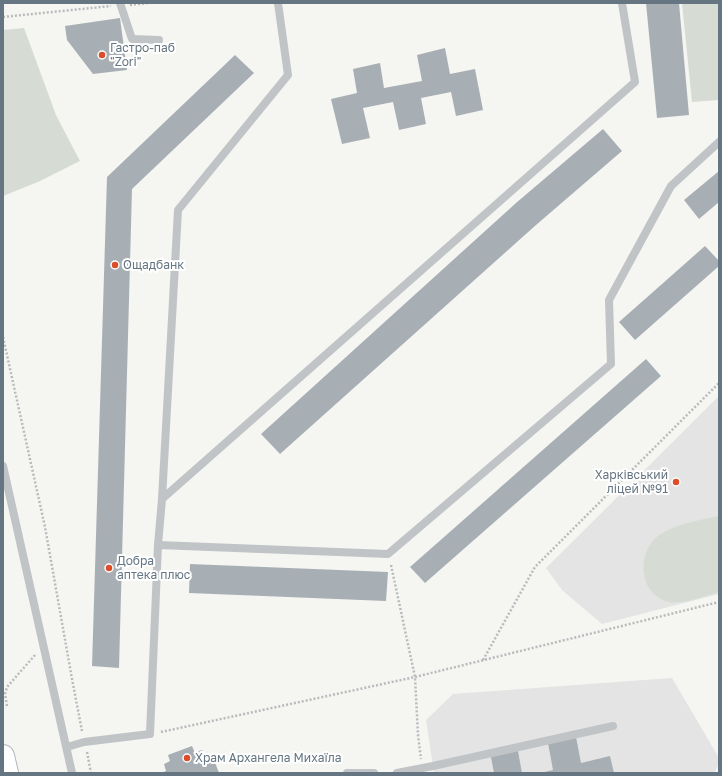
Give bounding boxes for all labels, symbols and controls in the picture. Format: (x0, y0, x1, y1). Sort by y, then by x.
place label: Гастро-паб "Zori" (110, 41, 175, 69)
marker: Гастро-паб "Zori" (97, 50, 107, 60)
place label: Ощадбанк (123, 258, 184, 272)
marker: Ощадбанк (110, 260, 120, 270)
place label: Харківський ліцей №91 (595, 468, 668, 496)
marker: Харківський ліцей №91 (671, 477, 681, 487)
place label: Добра аптека плюс (117, 554, 190, 582)
marker: Добра аптека плюс (104, 563, 114, 573)
place label: Храм Архангела Михаїла (195, 751, 341, 765)
marker: Храм Архангела Михаїла (182, 753, 192, 763)

